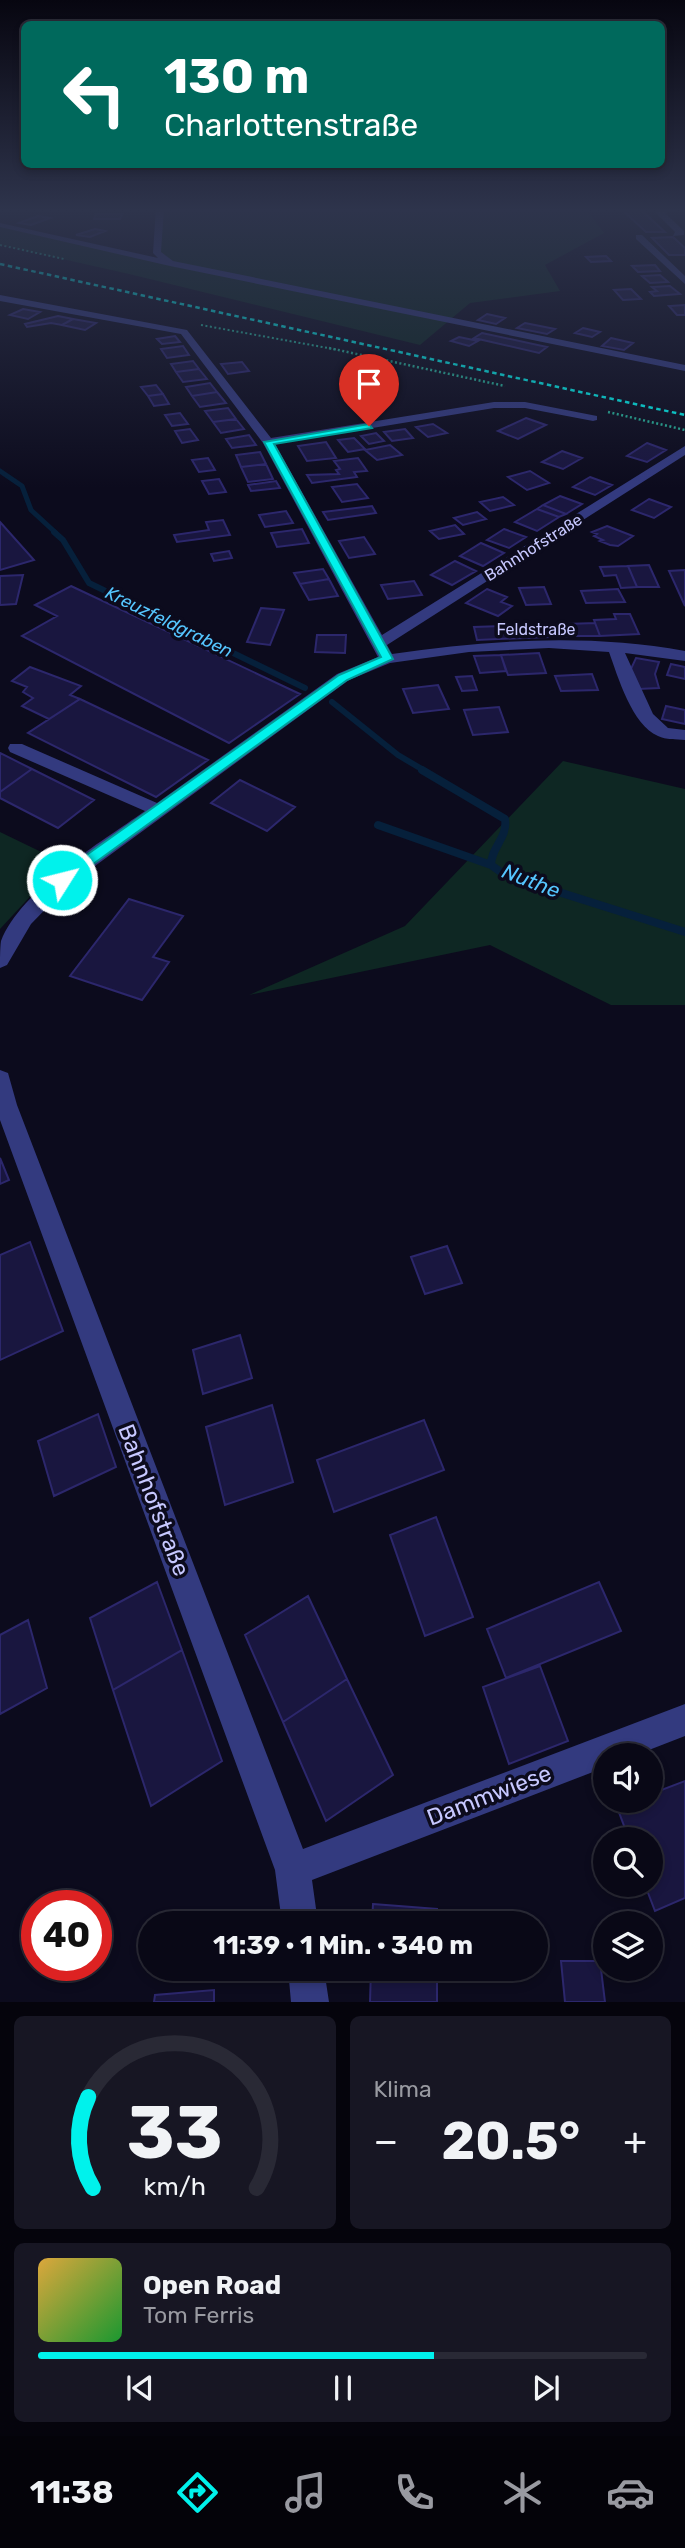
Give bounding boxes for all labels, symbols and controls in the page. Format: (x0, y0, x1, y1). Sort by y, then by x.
text: 130 m (164, 47, 309, 105)
icon: left (49, 49, 140, 140)
text: Charlottenstraße (164, 106, 418, 144)
pin (339, 354, 399, 426)
icon: arrive (350, 365, 388, 403)
street label: Bahnhofstraße (481, 510, 586, 585)
water label: Kreuzfeldgraben (102, 582, 236, 662)
street label: Feldstraße (496, 620, 576, 639)
position arrow (25, 843, 99, 917)
water label: Nuthe (499, 858, 564, 903)
street label: Bahnhofstraße (112, 1420, 196, 1580)
map controls (593, 1743, 663, 1981)
button: sound (593, 1743, 663, 1813)
street label: Dammwiese (423, 1758, 555, 1832)
button: search (593, 1827, 663, 1897)
speed limit sign: 40 (21, 1890, 112, 1981)
button: layers (593, 1911, 663, 1981)
text: 11:39 · 1 Min. · 340 m (213, 1930, 473, 1961)
text: Klima (374, 2075, 432, 2103)
text: 33 (127, 2091, 223, 2177)
text: 20.5° (442, 2110, 580, 2172)
text: − (374, 2118, 398, 2164)
text: + (623, 2118, 647, 2164)
text: km/h (144, 2172, 206, 2201)
text: Open Road (143, 2270, 281, 2301)
text: Tom Ferris (143, 2301, 254, 2329)
icon: previous (121, 2369, 159, 2407)
icon: pause (324, 2369, 362, 2407)
icon: next (527, 2369, 565, 2407)
icon: directions (173, 2468, 222, 2517)
icon: music (281, 2468, 330, 2517)
icon: phone (390, 2468, 439, 2517)
icon: climate (498, 2468, 547, 2517)
icon: car (606, 2468, 655, 2517)
text: 11:38 (30, 2473, 114, 2511)

